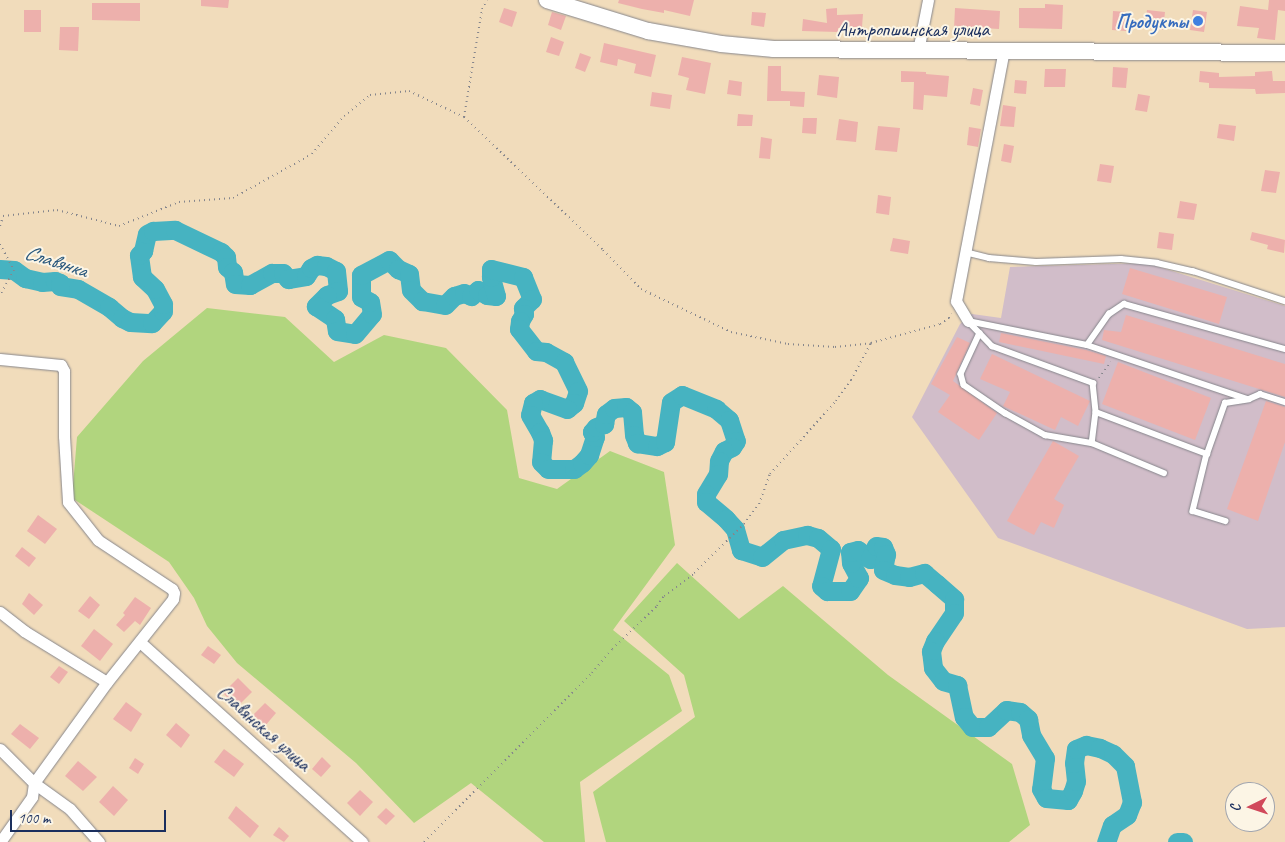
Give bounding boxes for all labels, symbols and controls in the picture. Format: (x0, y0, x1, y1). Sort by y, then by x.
place label: Продукты (1116, 9, 1188, 33)
marker: Продукты (1192, 15, 1204, 27)
street label: Антропшинская улица (836, 17, 990, 41)
water label: Славянка (21, 239, 91, 283)
street label: Славянская улица (212, 679, 316, 777)
north arrow (1225, 782, 1275, 832)
scale bar (12, 800, 169, 832)
text: С (1227, 804, 1244, 812)
text: 100 m (18, 809, 50, 828)

